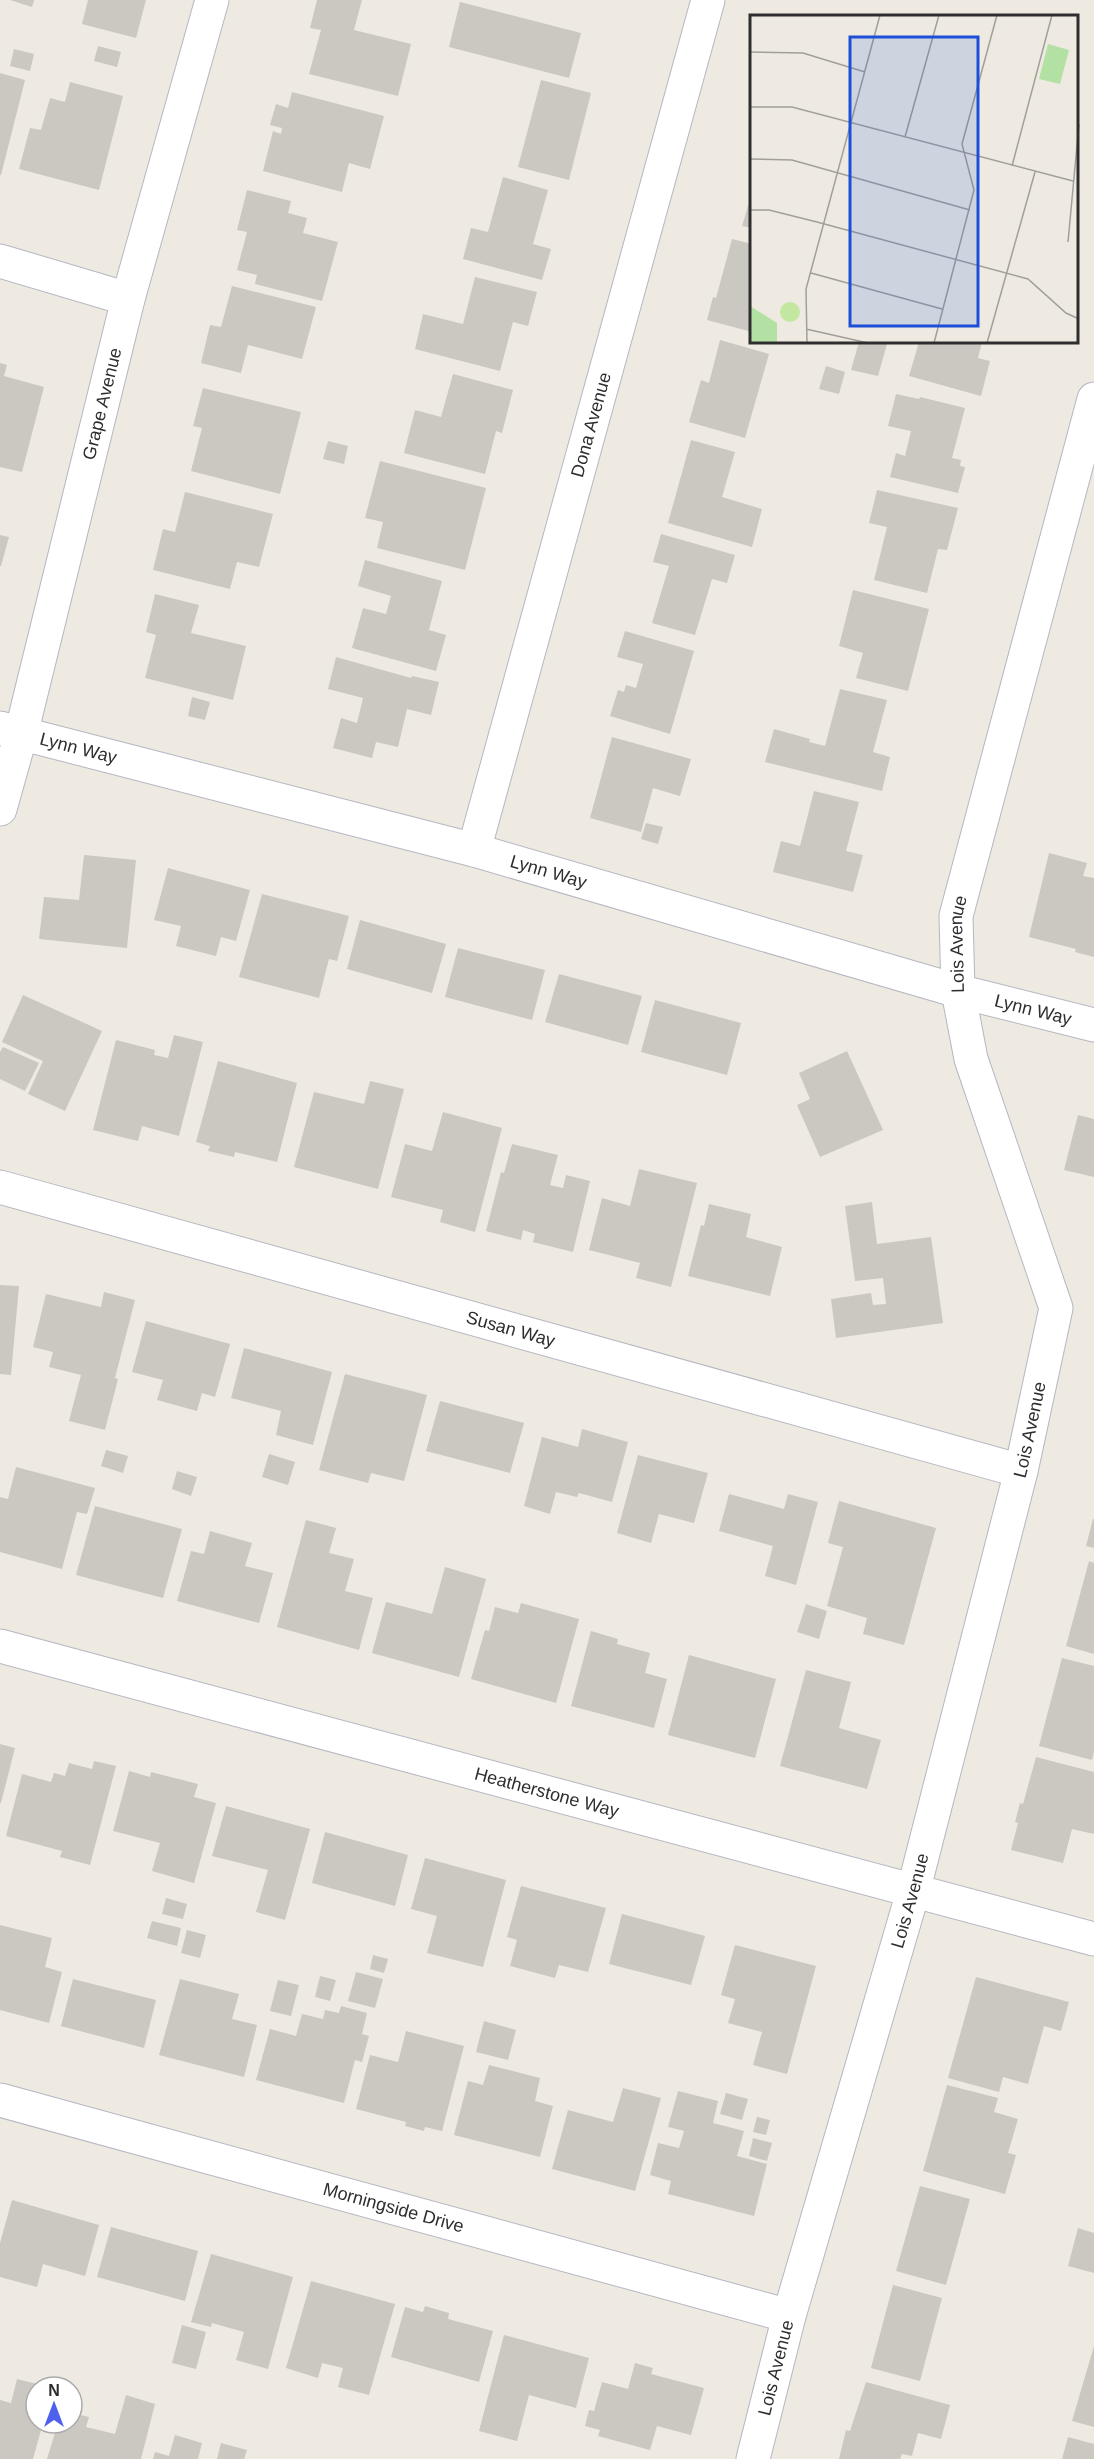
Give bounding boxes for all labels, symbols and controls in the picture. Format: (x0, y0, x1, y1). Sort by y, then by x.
inset map (750, 15, 1079, 344)
street label: Grape Avenue (79, 346, 126, 462)
street label: Dona Avenue (567, 370, 615, 479)
street label: Lynn Way (38, 729, 119, 768)
street label: Lynn Way (508, 851, 589, 892)
street label: Lois Avenue (946, 893, 971, 993)
street label: Lynn Way (993, 991, 1074, 1029)
street label: Susan Way (464, 1307, 557, 1351)
street label: Lois Avenue (1010, 1380, 1050, 1480)
street label: Heatherstone Way (472, 1764, 621, 1821)
street label: Lois Avenue (887, 1851, 933, 1951)
street label: Morningside Drive (321, 2179, 466, 2237)
street label: Lois Avenue (754, 2318, 798, 2418)
north arrow (24, 2375, 84, 2435)
text: N (48, 2382, 60, 2399)

